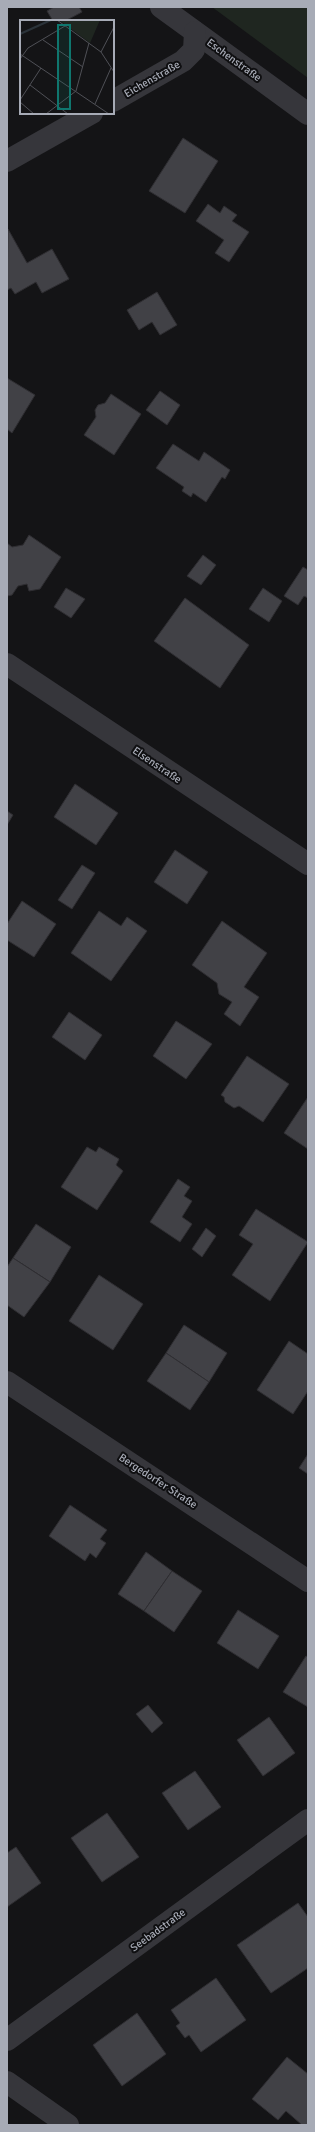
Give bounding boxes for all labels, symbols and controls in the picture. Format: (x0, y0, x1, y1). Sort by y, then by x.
inset map (20, 20, 114, 114)
street label: Eschenstraße (204, 36, 264, 84)
street label: Eichenstraße (122, 58, 182, 100)
street label: Elsenstraße (130, 744, 184, 786)
street label: Bergedorfer Straße (116, 1451, 200, 1511)
street label: Seebadstraße (128, 1906, 188, 1954)

